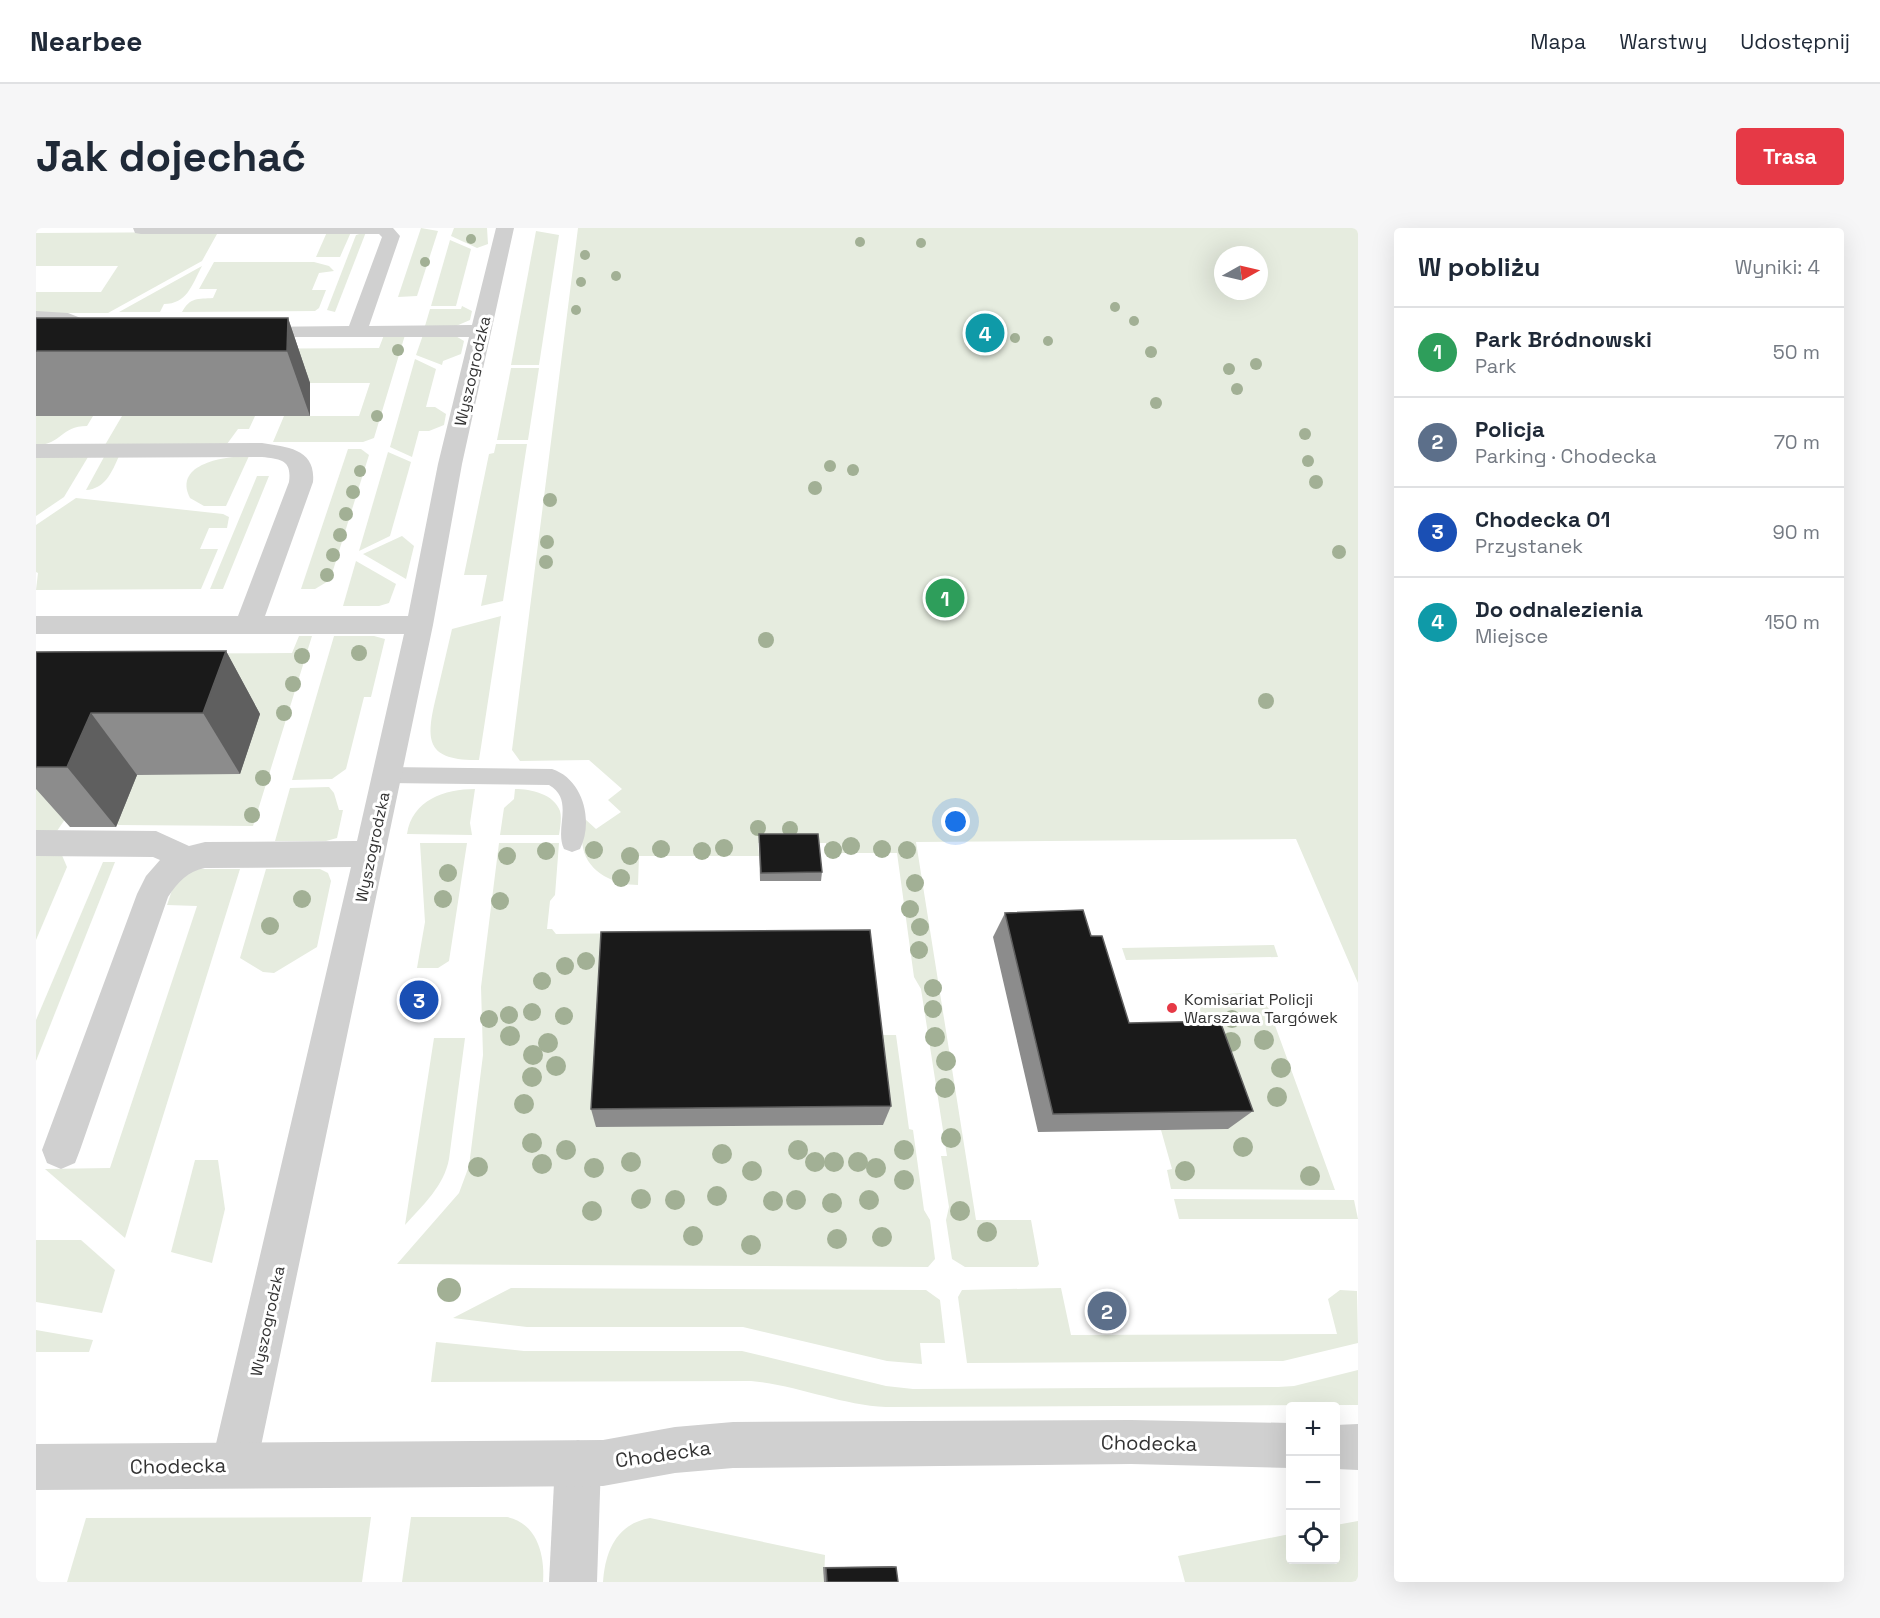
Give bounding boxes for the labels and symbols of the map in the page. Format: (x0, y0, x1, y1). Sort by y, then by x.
north arrow (1214, 246, 1268, 300)
pin: 4 (966, 310, 1004, 356)
street label: Wyszogrodzka (450, 314, 495, 428)
pin: 1 (926, 576, 964, 620)
street label: Wyszogrodzka (351, 790, 394, 904)
your location (941, 807, 970, 836)
pin: 3 (400, 978, 439, 1022)
place label: Komisariat Policji Warszawa Targówek (1184, 989, 1338, 1028)
marker: Komisariat Policji Warszawa Targówek (1165, 1001, 1179, 1015)
street label: Wyszogrodzka (246, 1264, 289, 1378)
pin: 2 (1088, 1288, 1126, 1334)
street label: Chodecka (1101, 1429, 1197, 1457)
street label: Chodecka (614, 1434, 712, 1474)
street label: Chodecka (130, 1452, 226, 1480)

